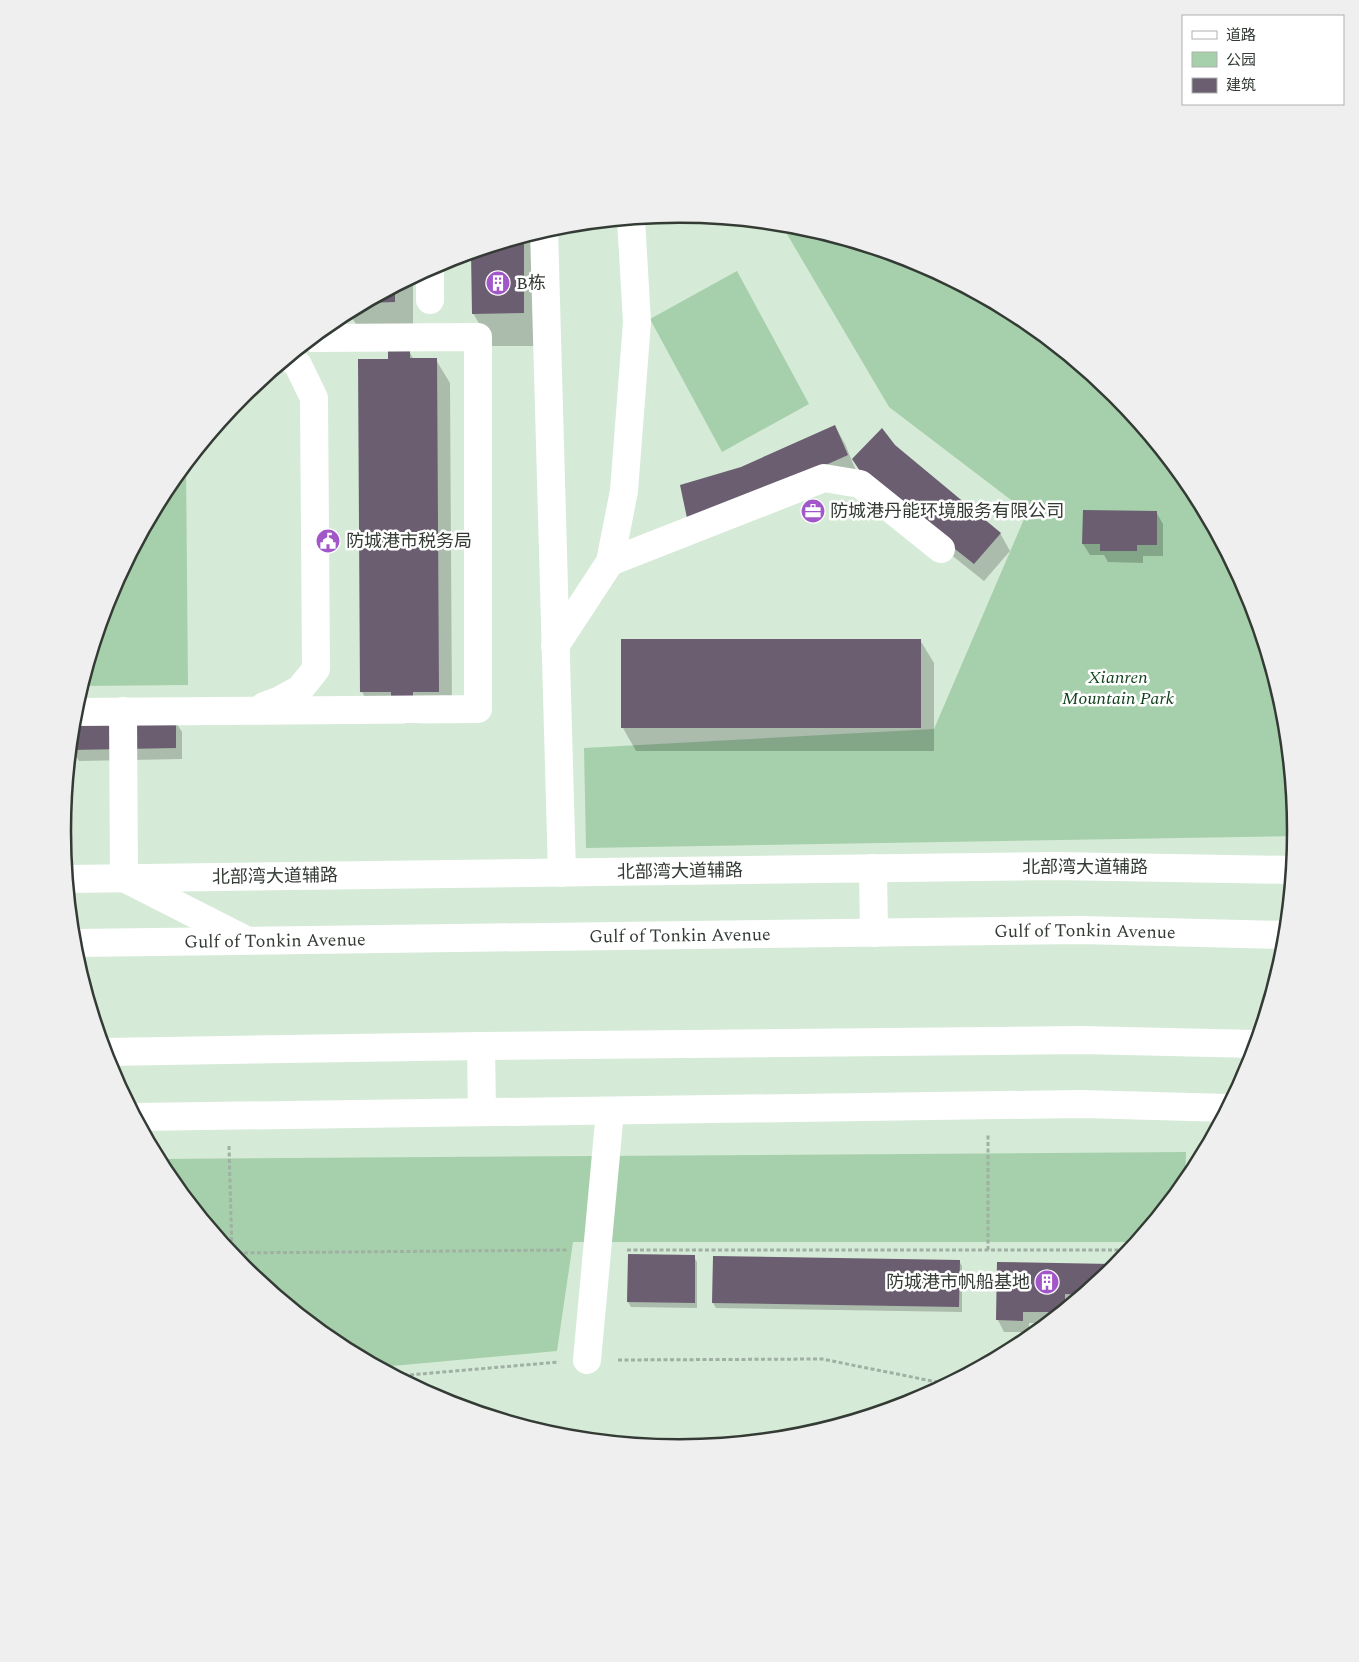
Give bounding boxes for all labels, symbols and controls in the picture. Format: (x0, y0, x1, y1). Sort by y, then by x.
legend (1182, 15, 1344, 105)
text: 道路 (1226, 24, 1256, 47)
text: 公园 (1226, 49, 1256, 72)
text: 建筑 (1226, 74, 1256, 97)
building icon: B栋 (485, 270, 511, 296)
place label: B栋 (516, 270, 546, 297)
office icon: 防城港丹能环境服务有限公司 (800, 498, 826, 524)
place label: 防城港丹能环境服务有限公司 (830, 498, 1064, 525)
public building icon: 防城港市税务局 (315, 528, 341, 554)
place label: 防城港市税务局 (346, 528, 472, 555)
park label: Xianren Mountain Park (1062, 664, 1175, 712)
street label: 北部湾大道辅路 (1022, 854, 1148, 881)
street label: 北部湾大道辅路 (617, 857, 743, 886)
street label: 北部湾大道辅路 (212, 862, 338, 891)
street label: Gulf of Tonkin Avenue (994, 917, 1176, 946)
street label: Gulf of Tonkin Avenue (589, 921, 771, 950)
street label: Gulf of Tonkin Avenue (184, 926, 366, 956)
place label: 防城港市帆船基地 (886, 1269, 1030, 1296)
building icon: 防城港市帆船基地 (1034, 1269, 1060, 1295)

